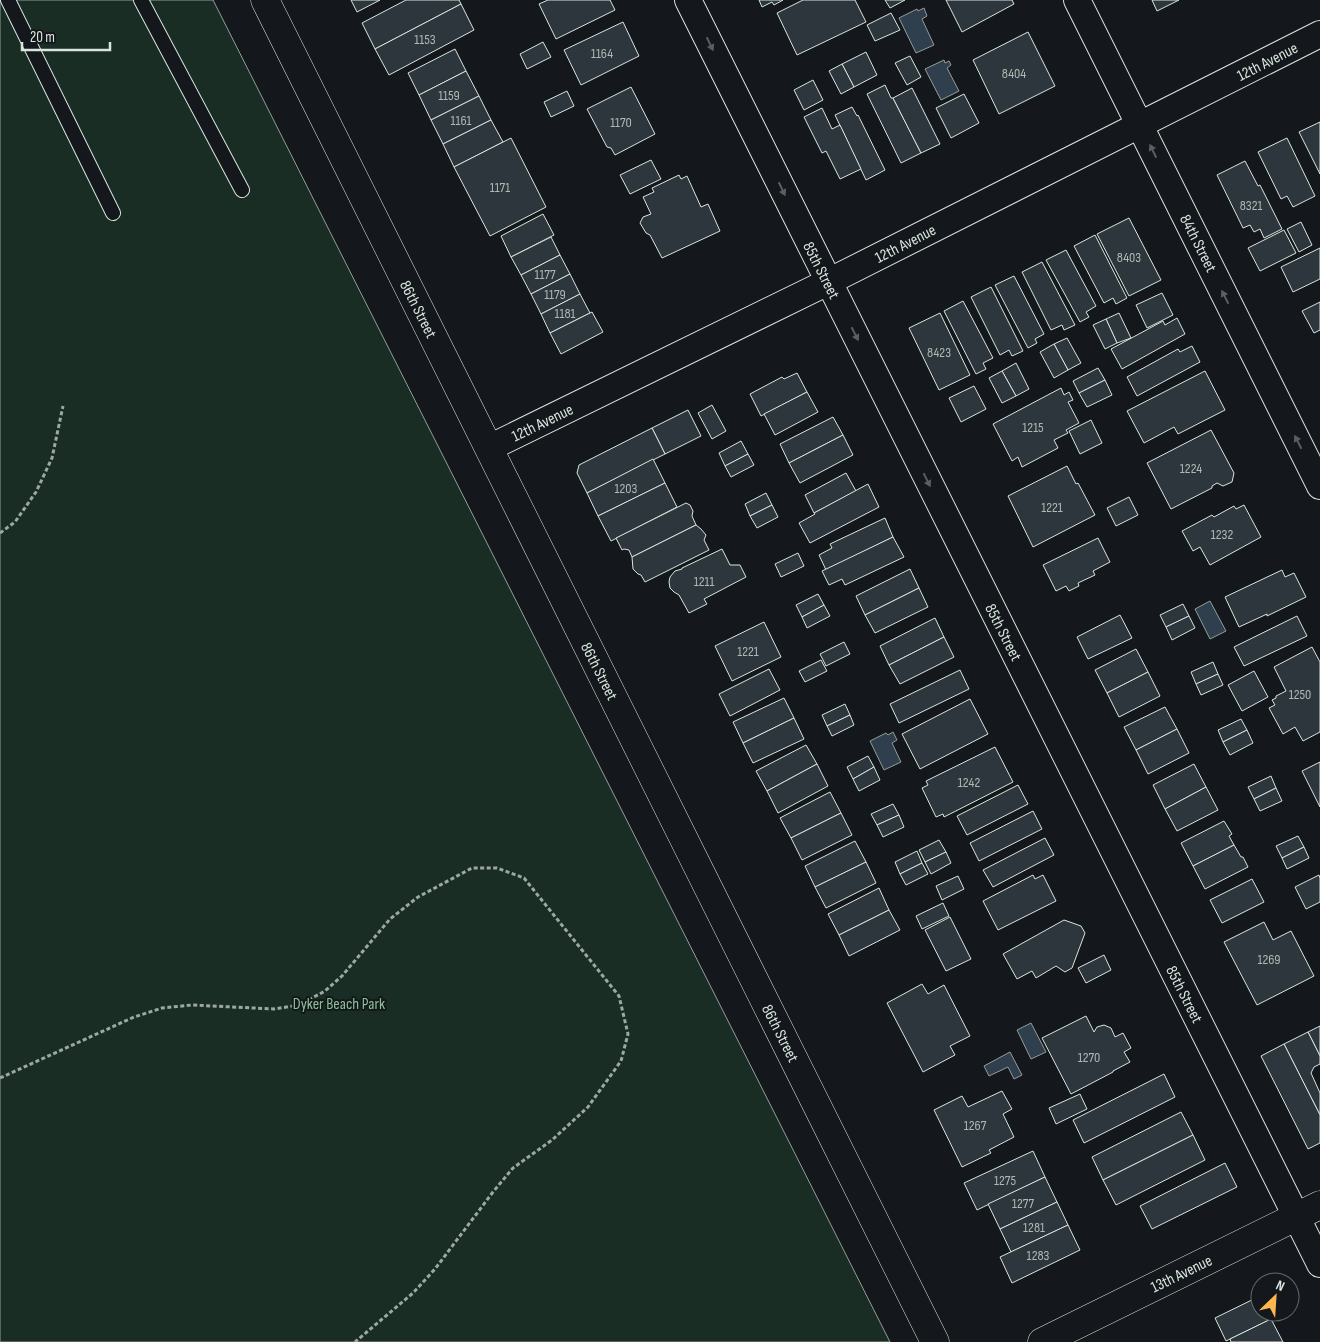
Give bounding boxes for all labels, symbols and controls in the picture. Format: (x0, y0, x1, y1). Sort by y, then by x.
scale bar (22, 20, 110, 52)
text: 20 m (30, 28, 55, 47)
house number: 1153 (414, 31, 436, 48)
one-way arrow (706, 36, 714, 51)
street label: 12th Avenue (1234, 39, 1301, 86)
house number: 1164 (591, 45, 613, 62)
house number: 8404 (1002, 65, 1026, 82)
house number: 1159 (438, 87, 460, 104)
house number: 1161 (451, 112, 472, 129)
house number: 1170 (610, 114, 632, 131)
one-way arrow (1149, 144, 1157, 158)
house number: 1171 (490, 179, 510, 196)
one-way arrow (778, 182, 786, 196)
house number: 8321 (1240, 197, 1262, 214)
street label: 84th Street (1175, 212, 1220, 276)
street label: 12th Avenue (872, 221, 939, 268)
street label: 85th Street (798, 239, 843, 302)
house number: 8403 (1117, 249, 1141, 266)
house number: 1177 (535, 266, 556, 283)
street label: 86th Street (395, 278, 440, 342)
house number: 1179 (544, 286, 566, 303)
one-way arrow (1221, 289, 1230, 304)
house number: 1181 (555, 305, 576, 322)
one-way arrow (851, 327, 859, 342)
house number: 8423 (927, 344, 951, 361)
street label: 12th Avenue (509, 400, 576, 446)
house number: 1215 (1022, 419, 1044, 436)
one-way arrow (1294, 435, 1302, 449)
house number: 1224 (1180, 460, 1202, 477)
one-way arrow (924, 473, 932, 487)
house number: 1203 (615, 480, 638, 497)
house number: 1221 (1041, 499, 1063, 516)
house number: 1232 (1211, 526, 1233, 543)
house number: 1211 (694, 573, 714, 590)
street label: 85th Street (980, 601, 1025, 664)
street label: 86th Street (576, 640, 621, 704)
house number: 1221 (737, 643, 759, 660)
house number: 1250 (1289, 686, 1311, 703)
house number: 1242 (958, 774, 980, 791)
house number: 1269 (1257, 951, 1281, 968)
street label: 85th Street (1161, 963, 1206, 1026)
park label: Dyker Beach Park (293, 995, 385, 1014)
street label: 86th Street (757, 1002, 802, 1066)
house number: 1270 (1078, 1049, 1100, 1066)
house number: 1267 (964, 1117, 987, 1134)
house number: 1275 (994, 1172, 1016, 1189)
house number: 1277 (1012, 1195, 1034, 1212)
house number: 1281 (1023, 1219, 1045, 1236)
house number: 1283 (1027, 1247, 1050, 1264)
street label: 13th Avenue (1148, 1251, 1215, 1297)
north arrow (1250, 1272, 1300, 1322)
text: N (1273, 1276, 1287, 1295)

